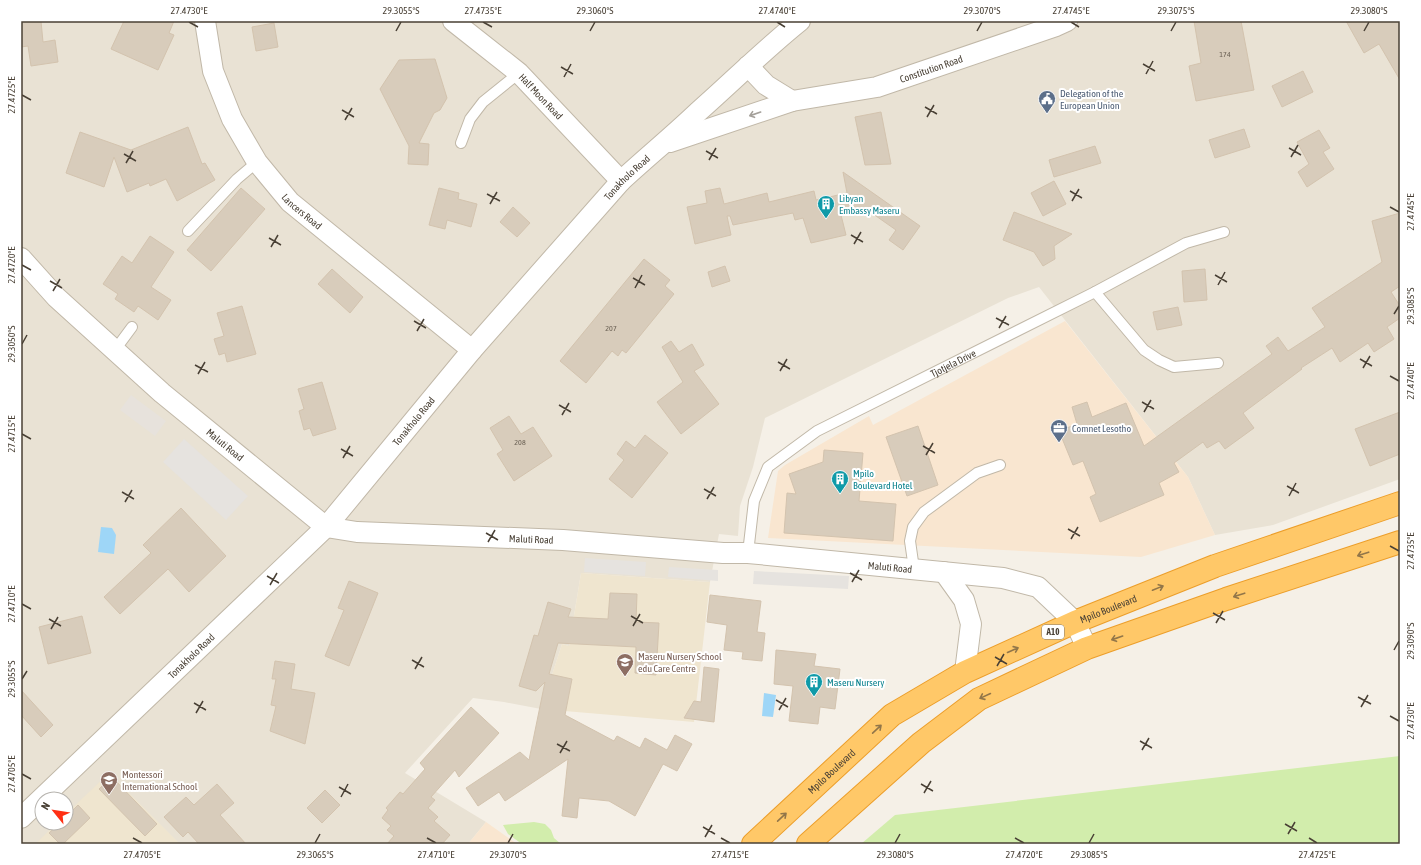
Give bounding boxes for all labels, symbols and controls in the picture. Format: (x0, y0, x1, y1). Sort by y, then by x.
text: 27.4730°E (171, 5, 208, 16)
text: 29.3055°S (383, 5, 419, 16)
text: 27.4735°E (465, 5, 502, 16)
text: 29.3060°S (577, 5, 613, 16)
text: 27.4740°E (759, 5, 796, 16)
text: 29.3070°S (964, 5, 1000, 16)
text: 27.4745°E (1053, 5, 1090, 16)
text: 29.3075°S (1158, 5, 1194, 16)
text: 29.3080°S (1351, 5, 1387, 16)
house number: 174 (1219, 50, 1231, 59)
street label: Constitution Road (898, 53, 964, 85)
street label: Half Moon Road (516, 71, 565, 122)
text: 27.4725°E (6, 76, 17, 114)
place label: Delegation of the European Union (1060, 88, 1124, 111)
public building icon: Delegation of the European Union (1037, 89, 1057, 114)
one-way arrow (749, 110, 761, 118)
street label: Tonakholo Road (602, 153, 652, 202)
street label: Lancers Road (280, 192, 324, 232)
place label: Libyan Embassy Maseru (839, 193, 900, 216)
text: 27.4745°E (1405, 193, 1416, 231)
building icon: Libyan Embassy Maseru (816, 194, 836, 219)
text: 27.4720°E (6, 246, 17, 284)
text: 29.3085°S (1405, 288, 1416, 324)
house number: 207 (605, 324, 617, 333)
text: 29.3050°S (6, 326, 17, 362)
street label: Tjotjela Drive (929, 347, 978, 379)
text: 27.4740°E (1405, 362, 1416, 400)
street label: Tonakholo Road (391, 395, 437, 448)
text: 27.4715°E (6, 415, 17, 453)
office icon: Comnet Lesotho (1049, 418, 1069, 443)
place label: Comnet Lesotho (1072, 423, 1131, 434)
street label: Maluti Road (204, 427, 246, 464)
house number: 208 (514, 438, 526, 447)
place label: Mpilo Boulevard Hotel (853, 468, 913, 491)
building icon: Mpilo Boulevard Hotel (830, 469, 850, 494)
text: 27.4735°E (1405, 532, 1416, 570)
street label: Maluti Road (509, 533, 554, 546)
one-way arrow (1357, 551, 1370, 558)
street label: Maluti Road (867, 560, 913, 575)
one-way arrow (1152, 584, 1164, 592)
text: 27.4710°E (6, 585, 17, 623)
one-way arrow (1233, 592, 1246, 599)
street label: Mpilo Boulevard (1078, 593, 1139, 625)
text: 29.3090°S (1405, 623, 1416, 659)
road number: A10 (1042, 625, 1064, 639)
street label: Tonakholo Road (166, 631, 217, 681)
one-way arrow (1111, 634, 1123, 642)
one-way arrow (1006, 646, 1018, 653)
place label: Maseru Nursery School edu Care Centre (638, 651, 722, 674)
school or university icon: Maseru Nursery School edu Care Centre (615, 652, 635, 677)
text: 29.3055°S (6, 661, 17, 697)
building icon: Maseru Nursery (804, 672, 824, 697)
place label: Maseru Nursery (827, 677, 884, 688)
one-way arrow (979, 693, 991, 700)
text: 27.4730°E (1405, 702, 1416, 740)
one-way arrow (872, 724, 882, 733)
street label: Mpilo Boulevard (806, 747, 858, 796)
text: 27.4705°E (6, 755, 17, 793)
place label: Montessori International School (122, 769, 198, 792)
school or university icon: Montessori International School (99, 770, 119, 795)
north arrow (34, 791, 74, 831)
text: N (39, 800, 52, 812)
one-way arrow (776, 813, 787, 822)
text: 27.4705°E (124, 849, 161, 860)
text: 29.3065°S (297, 849, 333, 860)
text: 27.4710°E (418, 849, 455, 860)
text: 29.3070°S (490, 849, 526, 860)
text: 27.4715°E (712, 849, 749, 860)
text: 29.3080°S (877, 849, 913, 860)
text: 27.4720°E (1006, 849, 1043, 860)
text: 29.3085°S (1071, 849, 1107, 860)
text: 27.4725°E (1299, 849, 1336, 860)

